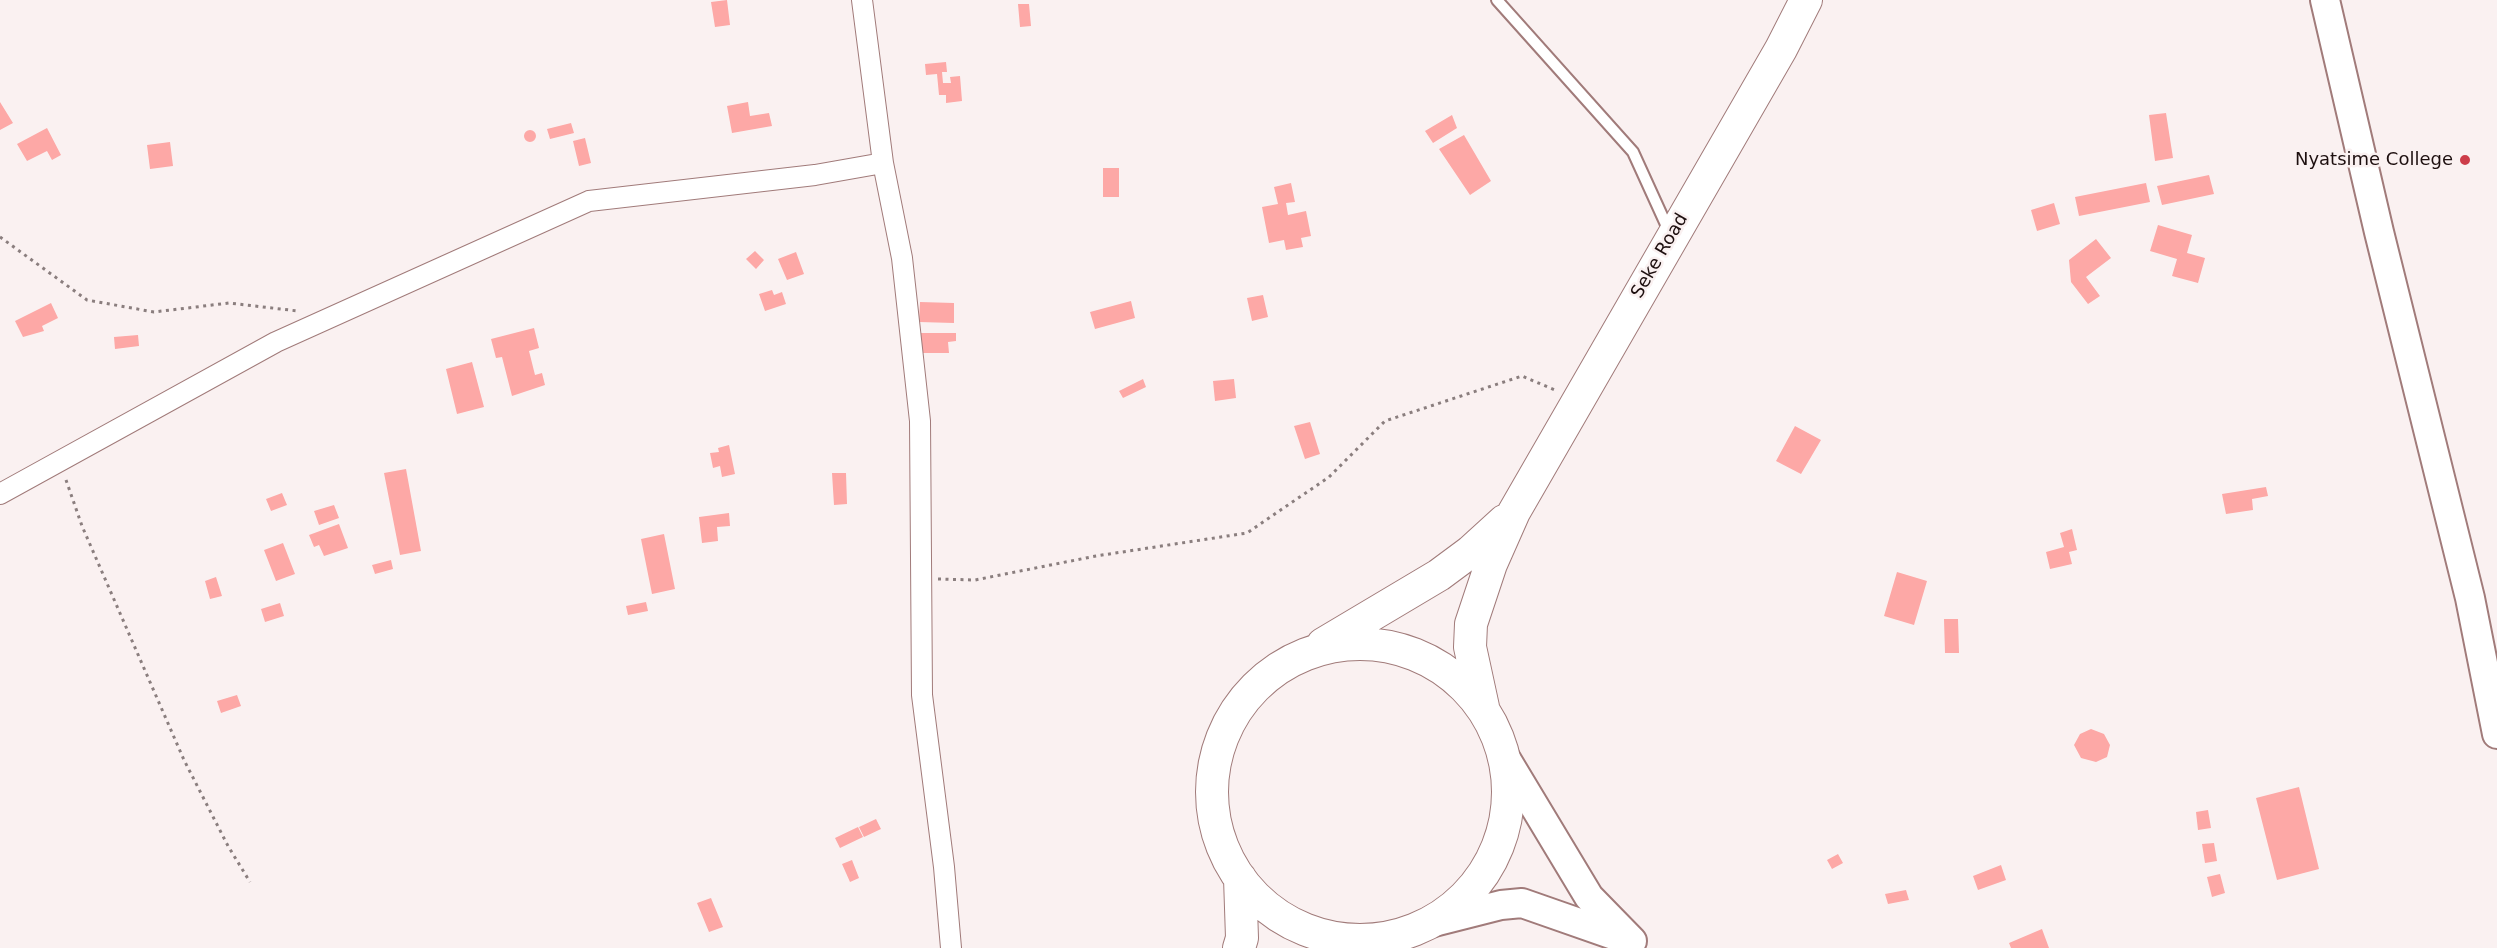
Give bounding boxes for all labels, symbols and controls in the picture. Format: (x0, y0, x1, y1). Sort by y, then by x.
place label: Nyatsime College (2295, 149, 2453, 171)
marker: Nyatsime College (2458, 153, 2472, 167)
street label: Seke Road (1627, 210, 1693, 302)

